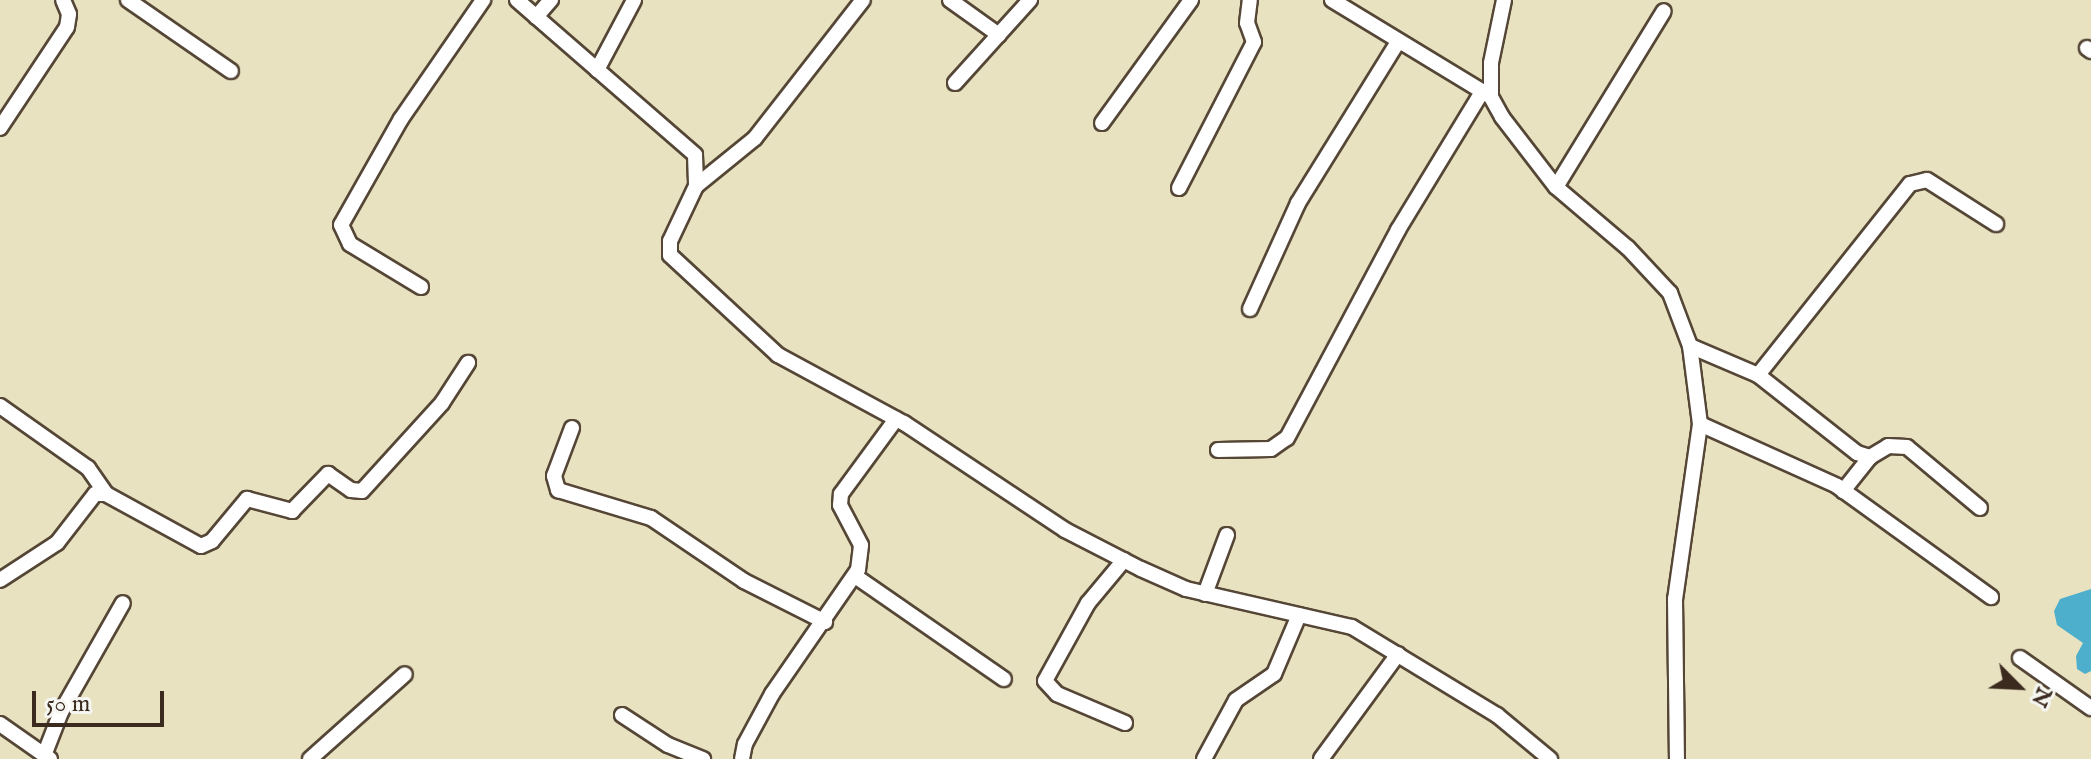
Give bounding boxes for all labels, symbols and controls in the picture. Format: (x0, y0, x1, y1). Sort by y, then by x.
north arrow (1979, 647, 2059, 727)
scale bar (36, 675, 168, 725)
text: N (2024, 682, 2058, 711)
text: 50 m (46, 689, 90, 720)

